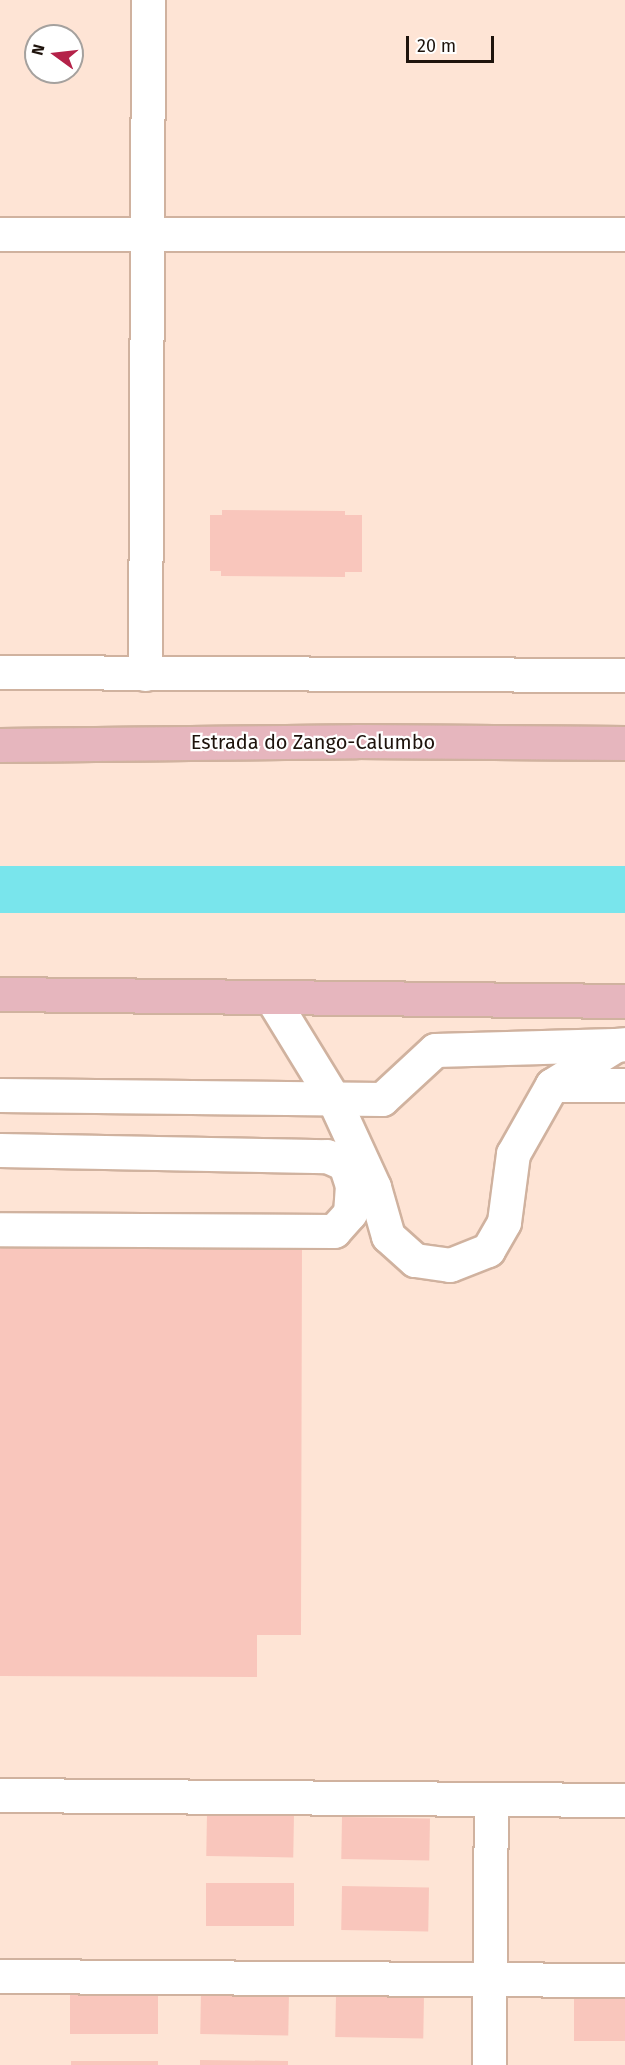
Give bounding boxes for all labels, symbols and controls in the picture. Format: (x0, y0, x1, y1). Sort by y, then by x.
north arrow (24, 24, 84, 84)
scale bar (409, 24, 498, 62)
text: 20 m (417, 35, 456, 57)
text: N (28, 42, 49, 57)
street label: Estrada do Zango-Calumbo (191, 730, 435, 754)

